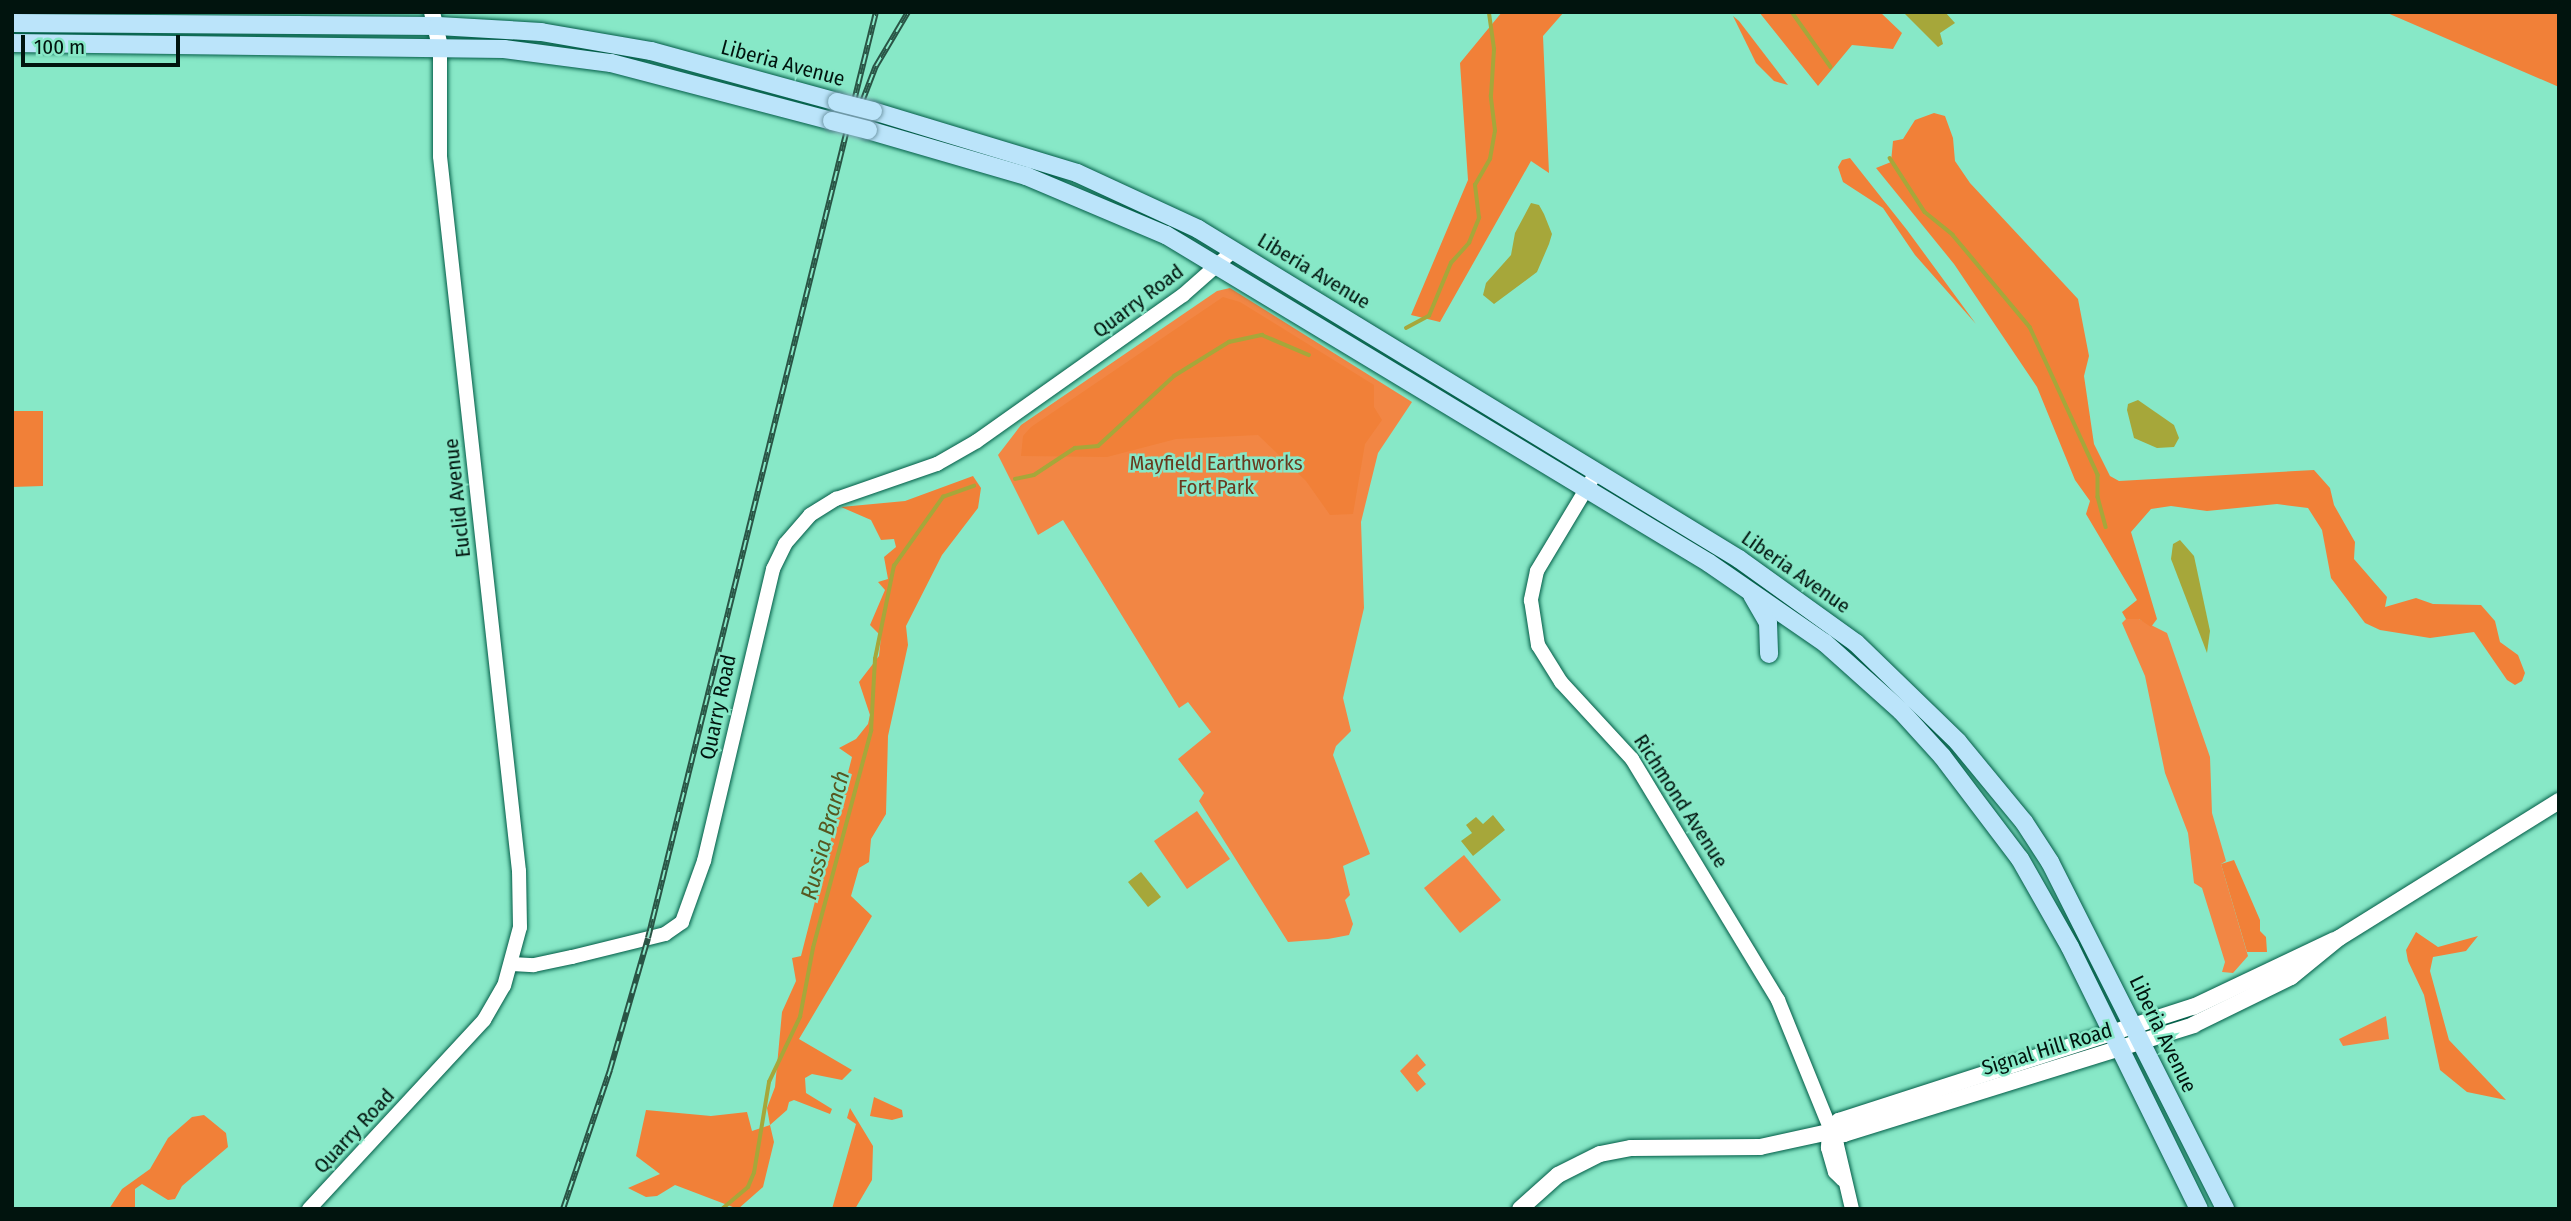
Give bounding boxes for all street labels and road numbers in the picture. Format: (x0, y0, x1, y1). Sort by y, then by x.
street label: Liberia Avenue (718, 34, 848, 92)
street label: Liberia Avenue (1253, 227, 1375, 315)
street label: Quarry Road (1088, 259, 1188, 343)
street label: Euclid Avenue (438, 437, 476, 559)
street label: Liberia Avenue (1737, 525, 1855, 619)
street label: Quarry Road (695, 652, 741, 762)
street label: Richmond Avenue (1628, 729, 1734, 873)
street label: Liberia Avenue (2124, 971, 2202, 1097)
street label: Signal Hill Road (1979, 1017, 2115, 1081)
street label: Quarry Road (308, 1083, 400, 1179)

